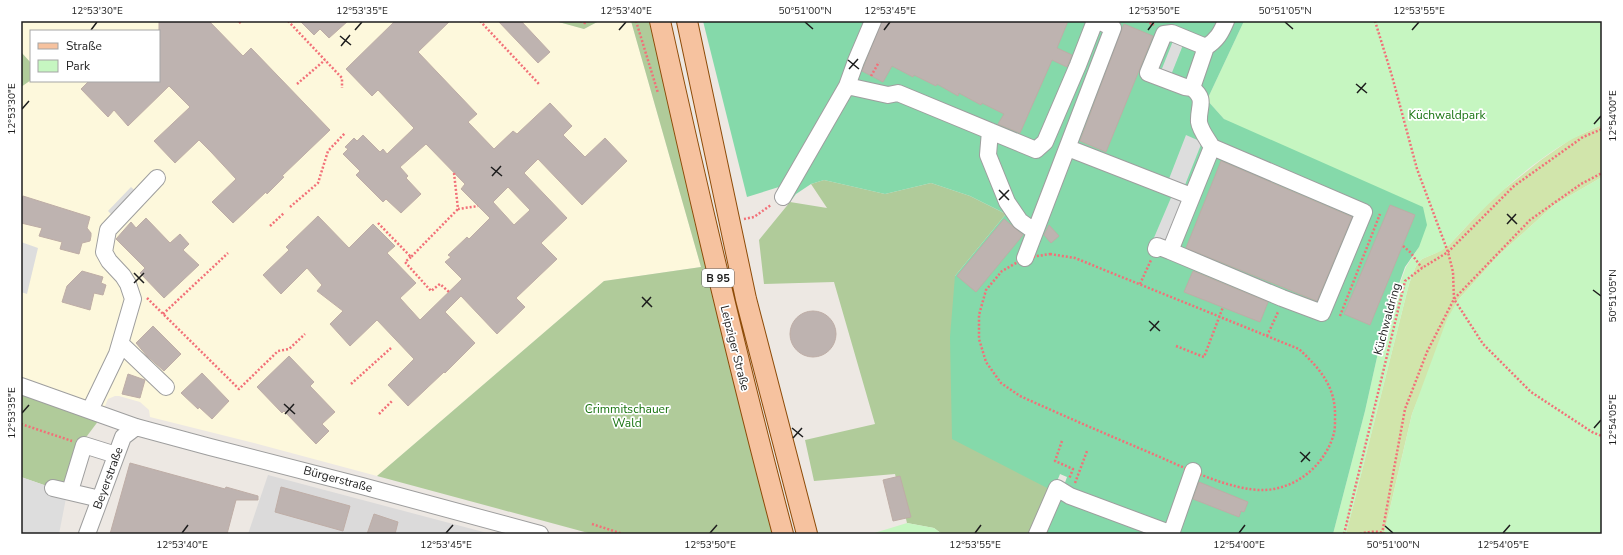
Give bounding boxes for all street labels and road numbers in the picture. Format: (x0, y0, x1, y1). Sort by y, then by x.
road number: B 95 (702, 269, 734, 287)
street label: Küchwaldring (1370, 281, 1404, 357)
street label: Leipziger Straße (717, 304, 753, 392)
street label: Beyerstraße (89, 445, 127, 511)
street label: Bürgerstraße (302, 462, 374, 496)

